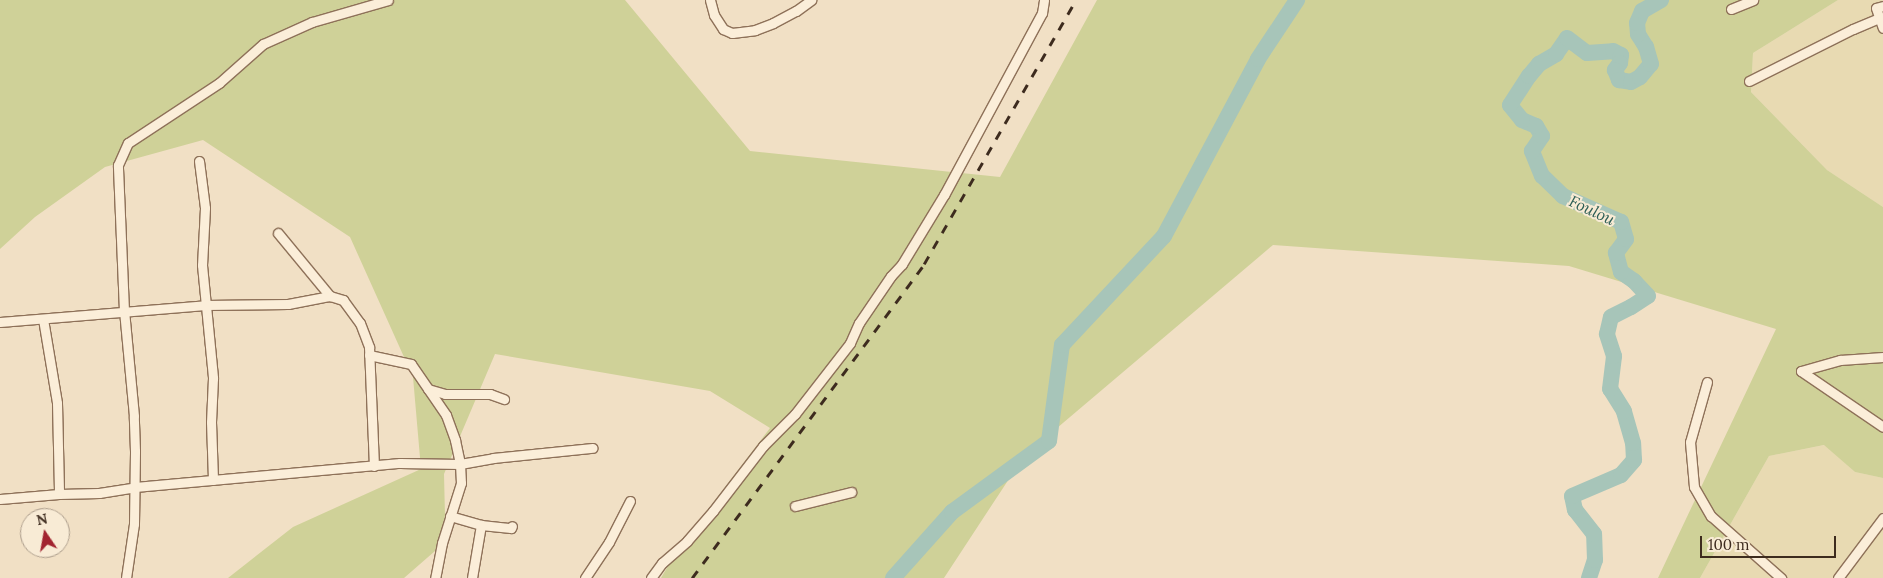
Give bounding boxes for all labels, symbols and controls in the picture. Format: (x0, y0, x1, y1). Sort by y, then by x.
water label: Foulou (1566, 191, 1618, 229)
north arrow (20, 508, 70, 558)
text: N (35, 509, 49, 529)
scale bar (1703, 526, 1839, 558)
text: 100 m (1708, 535, 1749, 554)

